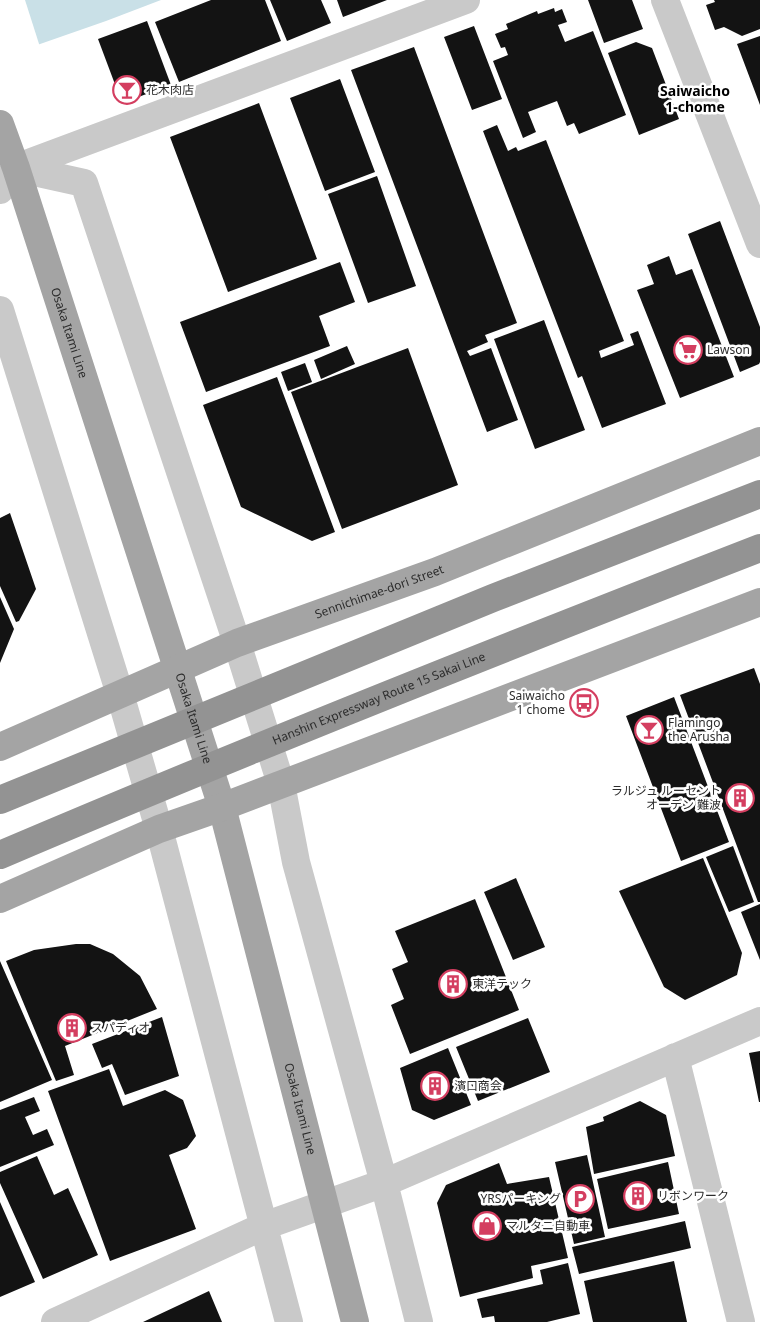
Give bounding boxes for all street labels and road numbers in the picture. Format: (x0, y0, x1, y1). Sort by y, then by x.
street label: Osaka Itami Line (47, 285, 92, 380)
street label: Sennichimae-dori Street (312, 560, 447, 622)
street label: Hanshin Expressway Route 15 Sakai Line (270, 648, 488, 749)
street label: Osaka Itami Line (171, 671, 217, 766)
street label: Osaka Itami Line (280, 1061, 321, 1157)

